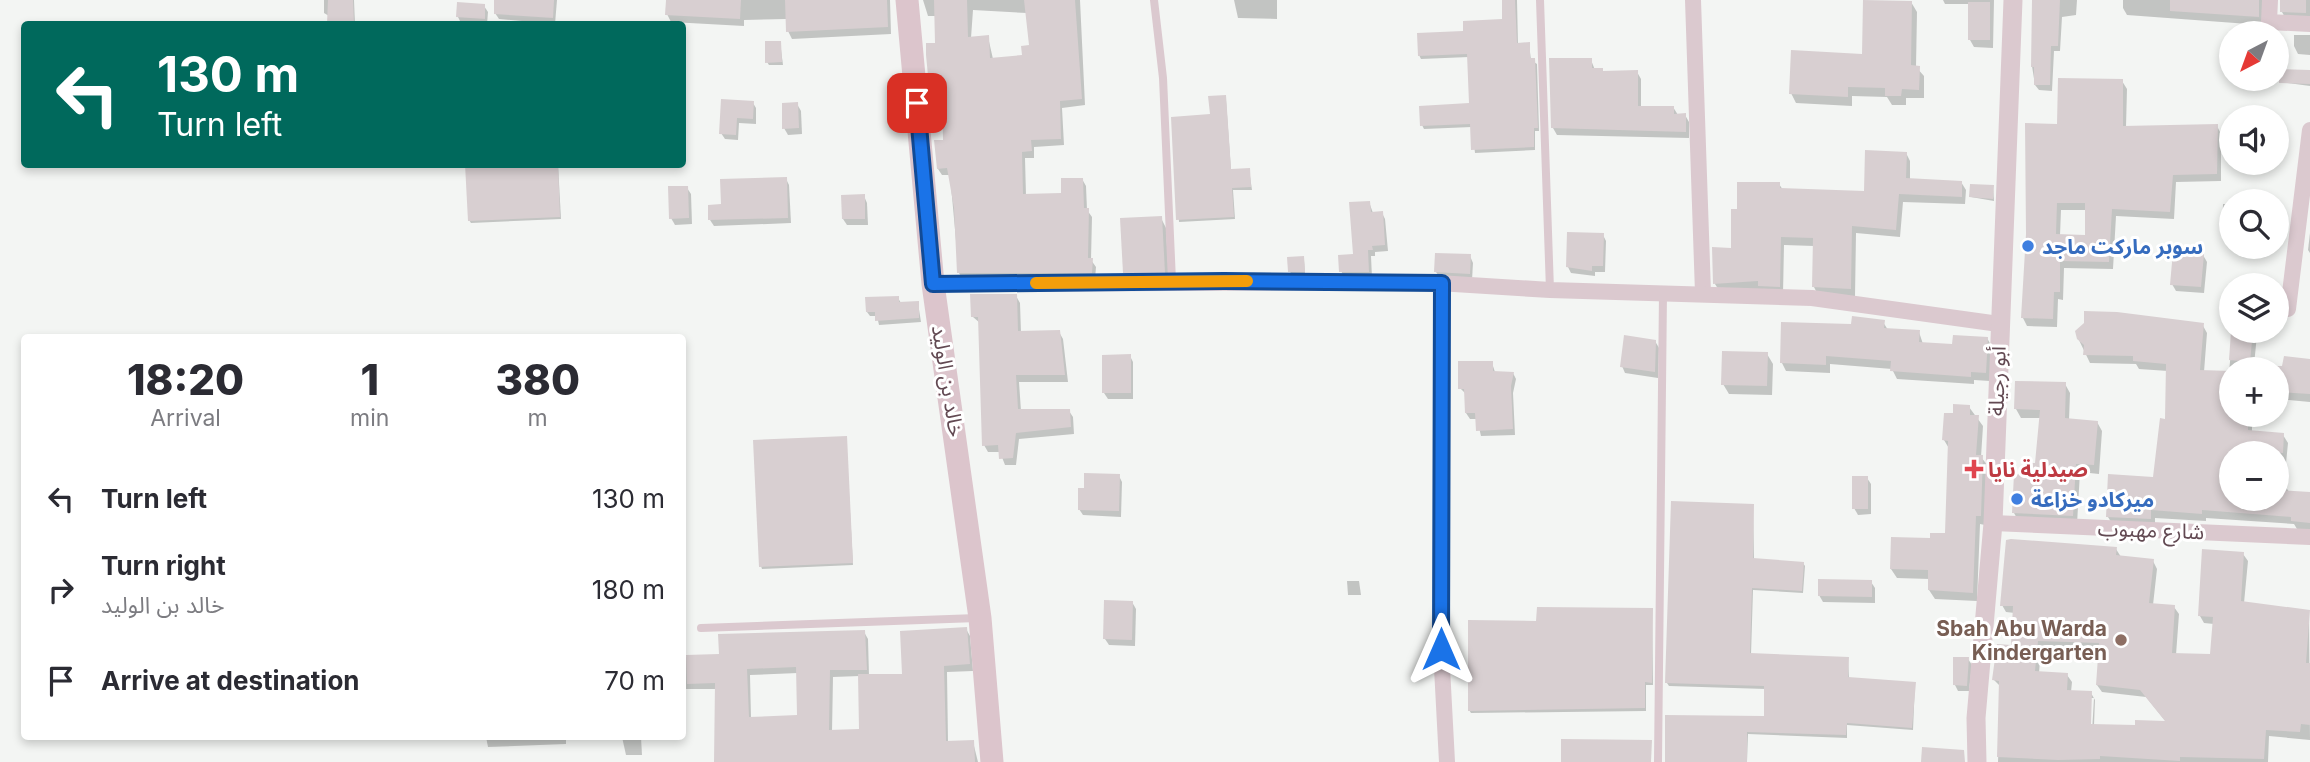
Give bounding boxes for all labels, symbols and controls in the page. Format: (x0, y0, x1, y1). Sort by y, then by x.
north arrow (2219, 21, 2289, 91)
map controls (2219, 21, 2289, 511)
text: 130 m (157, 45, 299, 104)
icon: left (42, 49, 133, 140)
pin (887, 73, 947, 133)
icon: arrive (898, 84, 936, 122)
text: Turn left (157, 105, 282, 144)
button: sound (2219, 105, 2289, 175)
button: search (2219, 189, 2289, 259)
place label: سوبر ماركت ماجد (2042, 234, 2203, 259)
marker: سوبر ماركت ماجد (2020, 238, 2036, 254)
button: layers (2219, 273, 2289, 343)
street label: خالد بن الوليد (927, 323, 969, 439)
street label: أبو رجيلة (1983, 346, 2011, 416)
text: 18:20 (127, 354, 244, 405)
text: 1 (360, 354, 379, 405)
text: 380 (495, 354, 580, 405)
button: + (2219, 357, 2289, 427)
text: Arrival (150, 404, 221, 432)
text: min (350, 404, 389, 432)
text: m (528, 404, 548, 432)
button: − (2219, 441, 2289, 511)
place label: صيدلية نايا (1988, 457, 2088, 482)
marker: صيدلية نايا (1966, 461, 1982, 477)
icon: left (42, 480, 80, 518)
text: Turn left (101, 483, 207, 514)
text: 130 m (592, 483, 665, 514)
place label: ميركادو خزاعة (2031, 487, 2154, 512)
marker: ميركادو خزاعة (2009, 491, 2025, 507)
street label: شارع مهبوب (2097, 516, 2205, 547)
text: Turn right (101, 550, 226, 581)
icon: right (42, 571, 80, 609)
text: 180 m (592, 574, 665, 605)
text: خالد بن الوليد (101, 591, 224, 619)
position arrow (1404, 612, 1478, 686)
place label: Sbah Abu Warda Kindergarten (1936, 616, 2107, 665)
marker: Sbah Abu Warda Kindergarten (2113, 632, 2129, 648)
icon: arrive (42, 662, 80, 700)
text: Arrive at destination (101, 665, 360, 696)
text: 70 m (604, 665, 665, 696)

